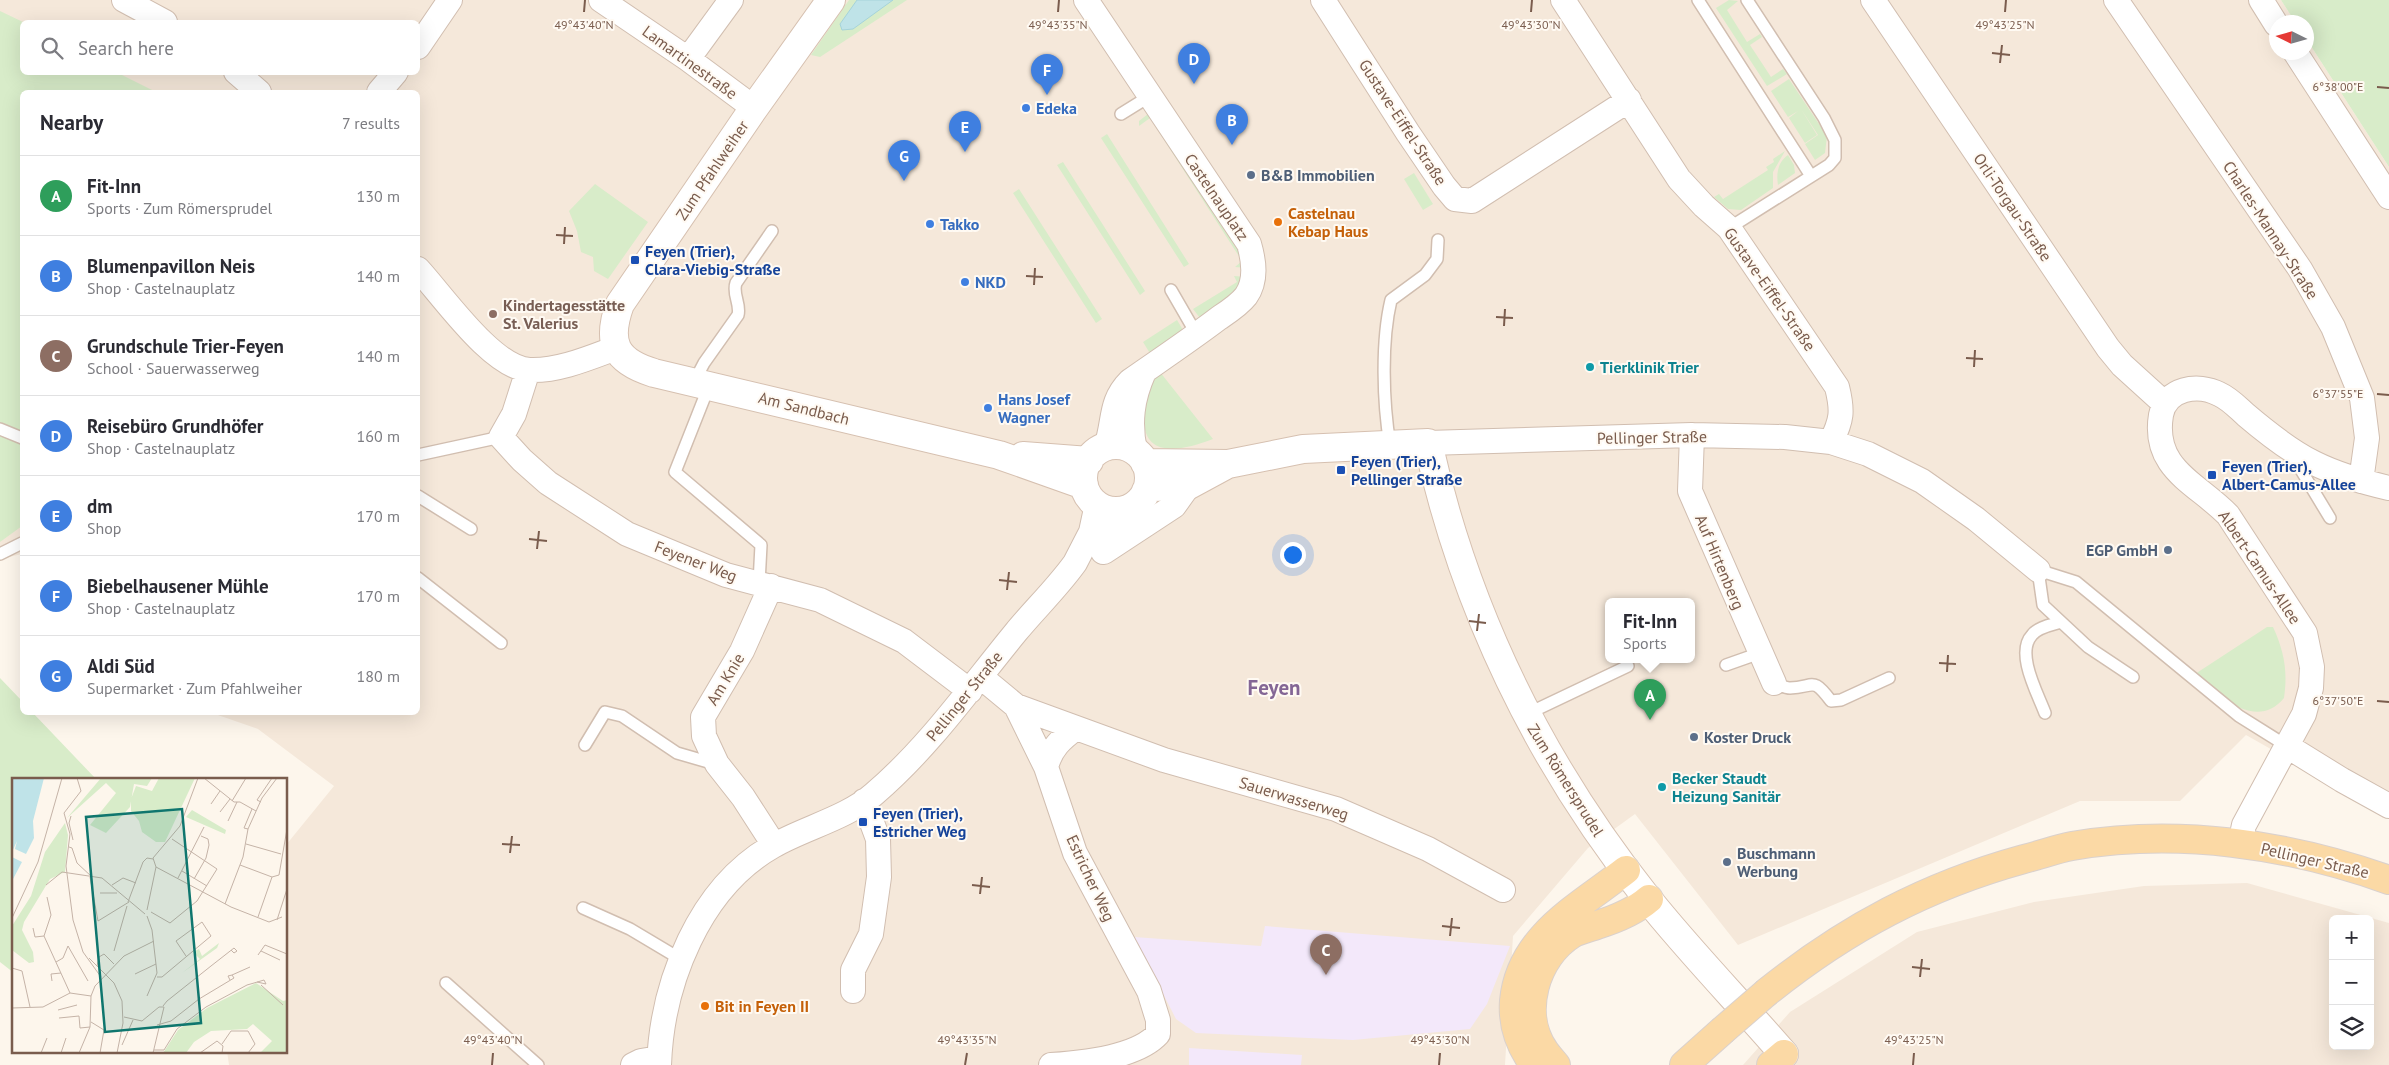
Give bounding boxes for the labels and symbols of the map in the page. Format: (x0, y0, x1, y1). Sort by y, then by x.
north arrow (2269, 15, 2314, 60)
text: 49°43'40"N (554, 17, 614, 32)
text: 49°43'35"N (1028, 17, 1088, 32)
text: 49°43'30"N (1501, 17, 1561, 32)
text: 49°43'25"N (1975, 17, 2035, 32)
street label: Lamartinestraße (639, 21, 741, 103)
pin: D (1178, 43, 1210, 84)
pin: F (1031, 54, 1063, 95)
street label: Gustave-Eiffel-Straße (1355, 55, 1451, 189)
text: 6°38'00"E (2313, 79, 2363, 94)
place label: Edeka (1036, 98, 1077, 118)
marker: Edeka (1020, 102, 1032, 114)
pin: B (1216, 104, 1248, 145)
pin: E (949, 111, 981, 152)
street label: Zum Pfahlweiher (671, 116, 753, 224)
pin: G (888, 140, 920, 181)
street label: Orli-Torgau-Straße (1969, 149, 2057, 265)
street label: Castelnauplatz (1181, 150, 1253, 244)
street label: Charles-Mannay-Straße (2219, 157, 2323, 303)
place label: B&B Immobilien (1261, 165, 1375, 185)
marker: B&B Immobilien (1245, 169, 1257, 181)
place label: Castelnau Kebap Haus (1288, 203, 1368, 241)
place label: Takko (940, 214, 980, 234)
marker: Castelnau Kebap Haus (1272, 216, 1284, 228)
marker: Takko (924, 218, 936, 230)
street label: Gustave-Eiffel-Straße (1720, 223, 1820, 355)
place label: Feyen (Trier), Clara-Viebig-Straße (645, 241, 781, 279)
marker: Feyen (Trier), Clara-Viebig-Straße (629, 254, 641, 266)
place label: NKD (975, 272, 1006, 292)
marker: NKD (959, 276, 971, 288)
place label: Kindertagesstätte St. Valerius (503, 295, 625, 333)
marker: Kindertagesstätte St. Valerius (487, 308, 499, 320)
place label: Tierklinik Trier (1600, 357, 1699, 377)
marker: Tierklinik Trier (1584, 361, 1596, 373)
text: 6°37'55"E (2313, 386, 2363, 401)
street label: Am Sandbach (756, 387, 852, 429)
place label: Hans Josef Wagner (998, 389, 1071, 427)
marker: Hans Josef Wagner (982, 402, 994, 414)
street label: Pellinger Straße (1597, 426, 1707, 448)
place label: Feyen (Trier), Pellinger Straße (1351, 451, 1462, 489)
place label: Feyen (Trier), Albert-Camus-Allee (2222, 456, 2356, 494)
marker: Feyen (Trier), Pellinger Straße (1335, 464, 1347, 476)
marker: Feyen (Trier), Albert-Camus-Allee (2206, 469, 2218, 481)
street label: Albert-Camus-Allee (2214, 506, 2306, 628)
street label: Auf Hirtenberg (1691, 511, 1749, 613)
street label: Feyener Weg (652, 536, 740, 586)
place label: EGP GmbH (2086, 540, 2158, 560)
your location (1280, 542, 1306, 568)
marker: EGP GmbH (2162, 544, 2174, 556)
street label: Pellinger Straße (922, 647, 1006, 745)
street label: Am Knie (702, 649, 748, 709)
district label: Feyen (1247, 674, 1301, 701)
pin: A (1634, 679, 1666, 720)
text: 6°37'50"E (2313, 693, 2363, 708)
street label: Zum Römersprudel (1523, 720, 1609, 840)
place label: Koster Druck (1704, 727, 1791, 747)
marker: Koster Druck (1688, 731, 1700, 743)
place label: Becker Staudt Heizung Sanitär (1672, 768, 1781, 806)
street label: Sauerwasserweg (1237, 772, 1351, 824)
inset map (12, 778, 288, 1052)
marker: Becker Staudt Heizung Sanitär (1656, 781, 1668, 793)
place label: Feyen (Trier), Estricher Weg (873, 803, 966, 841)
marker: Feyen (Trier), Estricher Weg (857, 816, 869, 828)
street label: Estricher Weg (1062, 832, 1120, 924)
street label: Pellinger Straße (2259, 838, 2371, 882)
place label: Buschmann Werbung (1737, 843, 1816, 881)
marker: Buschmann Werbung (1721, 856, 1733, 868)
pin: C (1310, 934, 1342, 975)
place label: Bit in Feyen II (715, 996, 809, 1016)
marker: Bit in Feyen II (699, 1000, 711, 1012)
text: 49°43'40"N (463, 1032, 523, 1047)
text: 49°43'35"N (937, 1032, 997, 1047)
text: 49°43'30"N (1410, 1032, 1470, 1047)
text: 49°43'25"N (1884, 1032, 1944, 1047)

